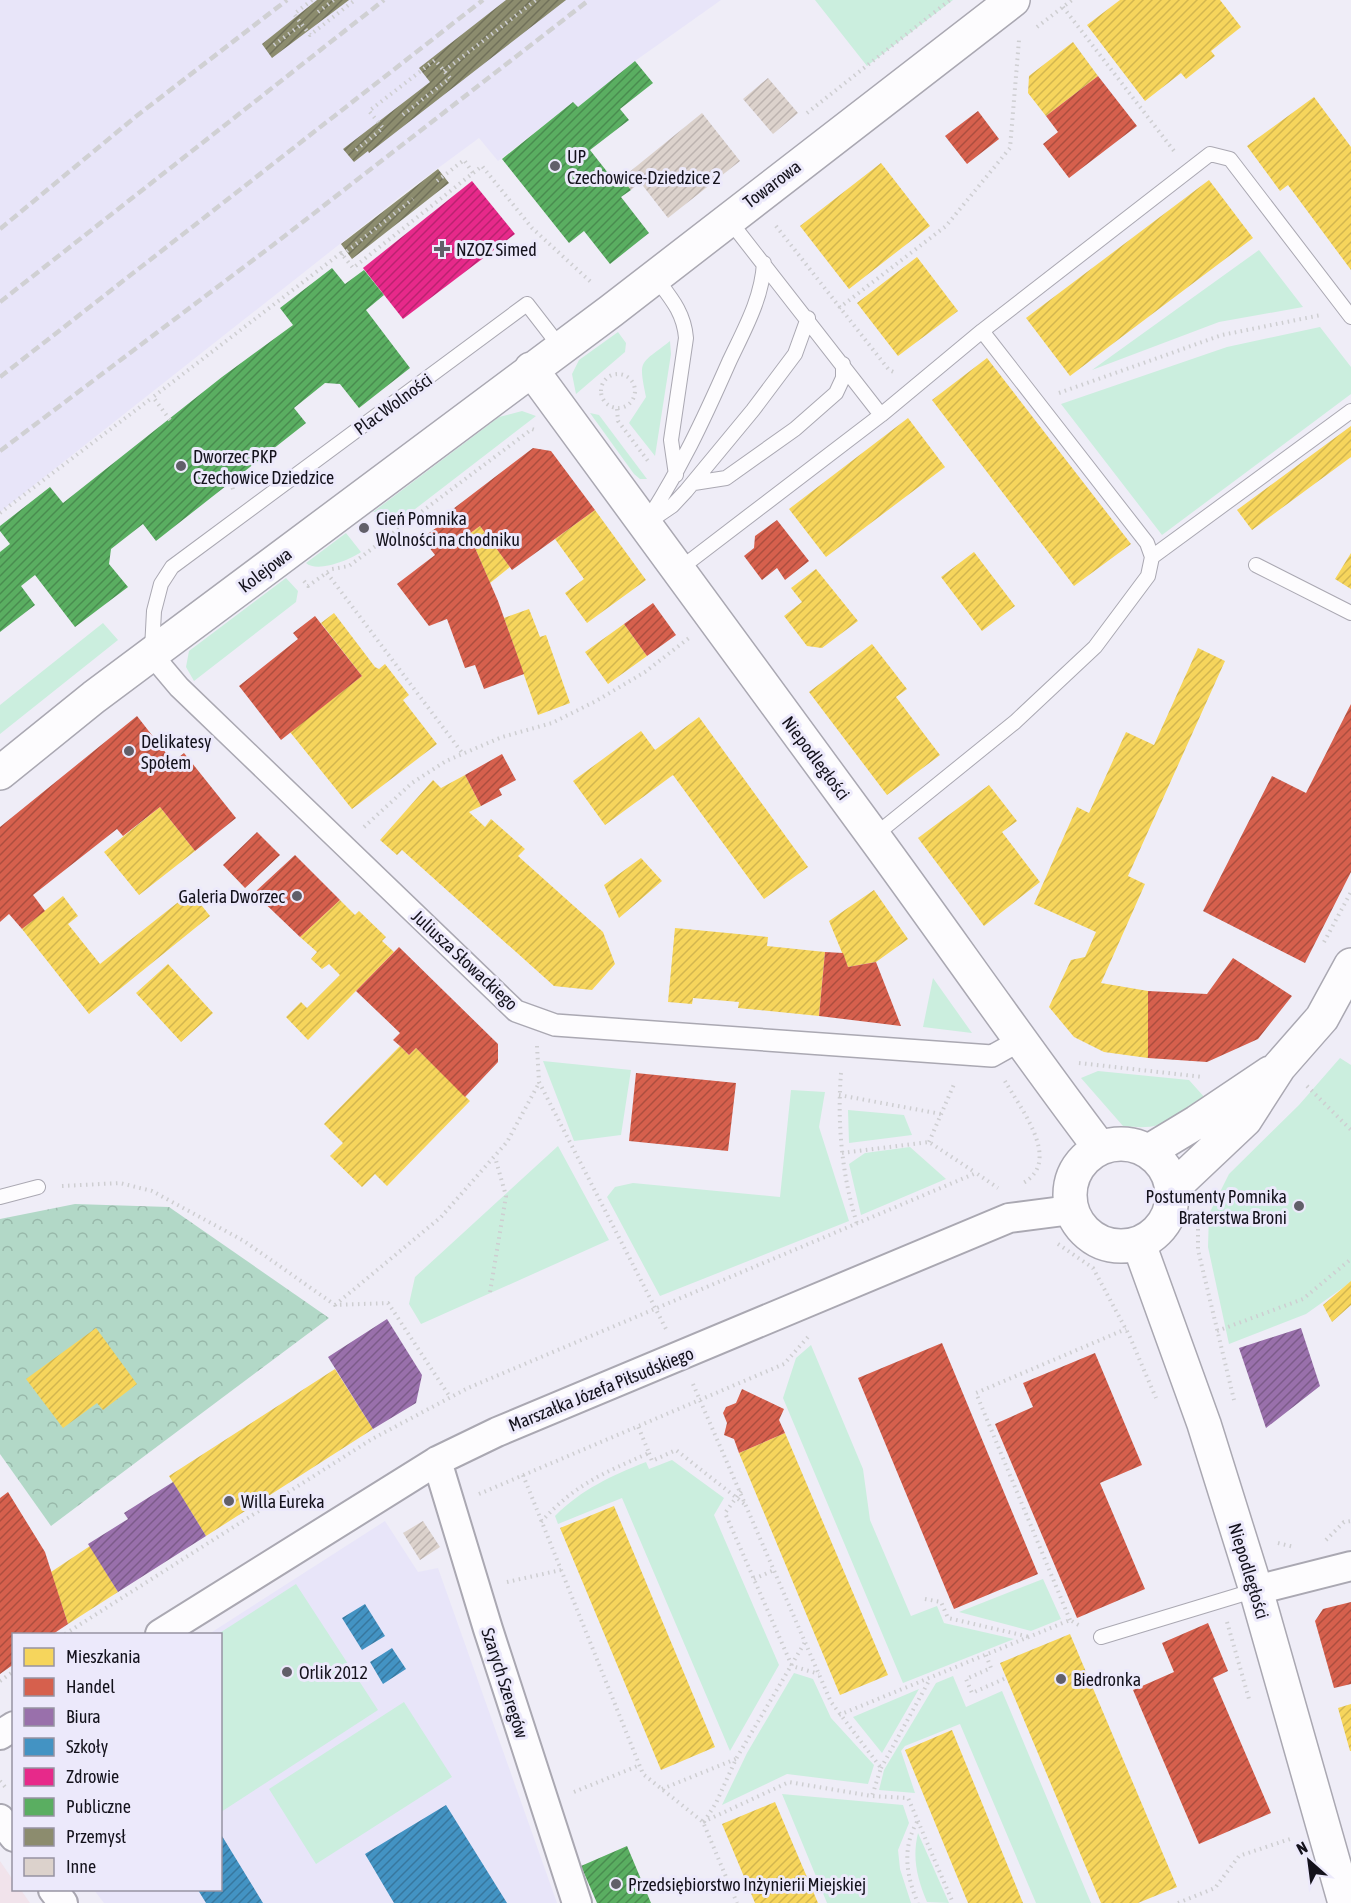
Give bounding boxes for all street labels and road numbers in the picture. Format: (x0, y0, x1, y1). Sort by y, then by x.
street label: Towarowa (739, 156, 805, 212)
street label: Plac Wolności (350, 369, 436, 439)
street label: Kolejowa (234, 543, 296, 597)
street label: Niepodległości (778, 712, 854, 804)
street label: Juliusza Słowackiego (408, 906, 522, 1014)
street label: Marszałka Józefa Piłsudskiego (505, 1342, 697, 1436)
street label: Niepodległości (1224, 1521, 1274, 1621)
street label: Szarych Szeregów (477, 1625, 533, 1741)

